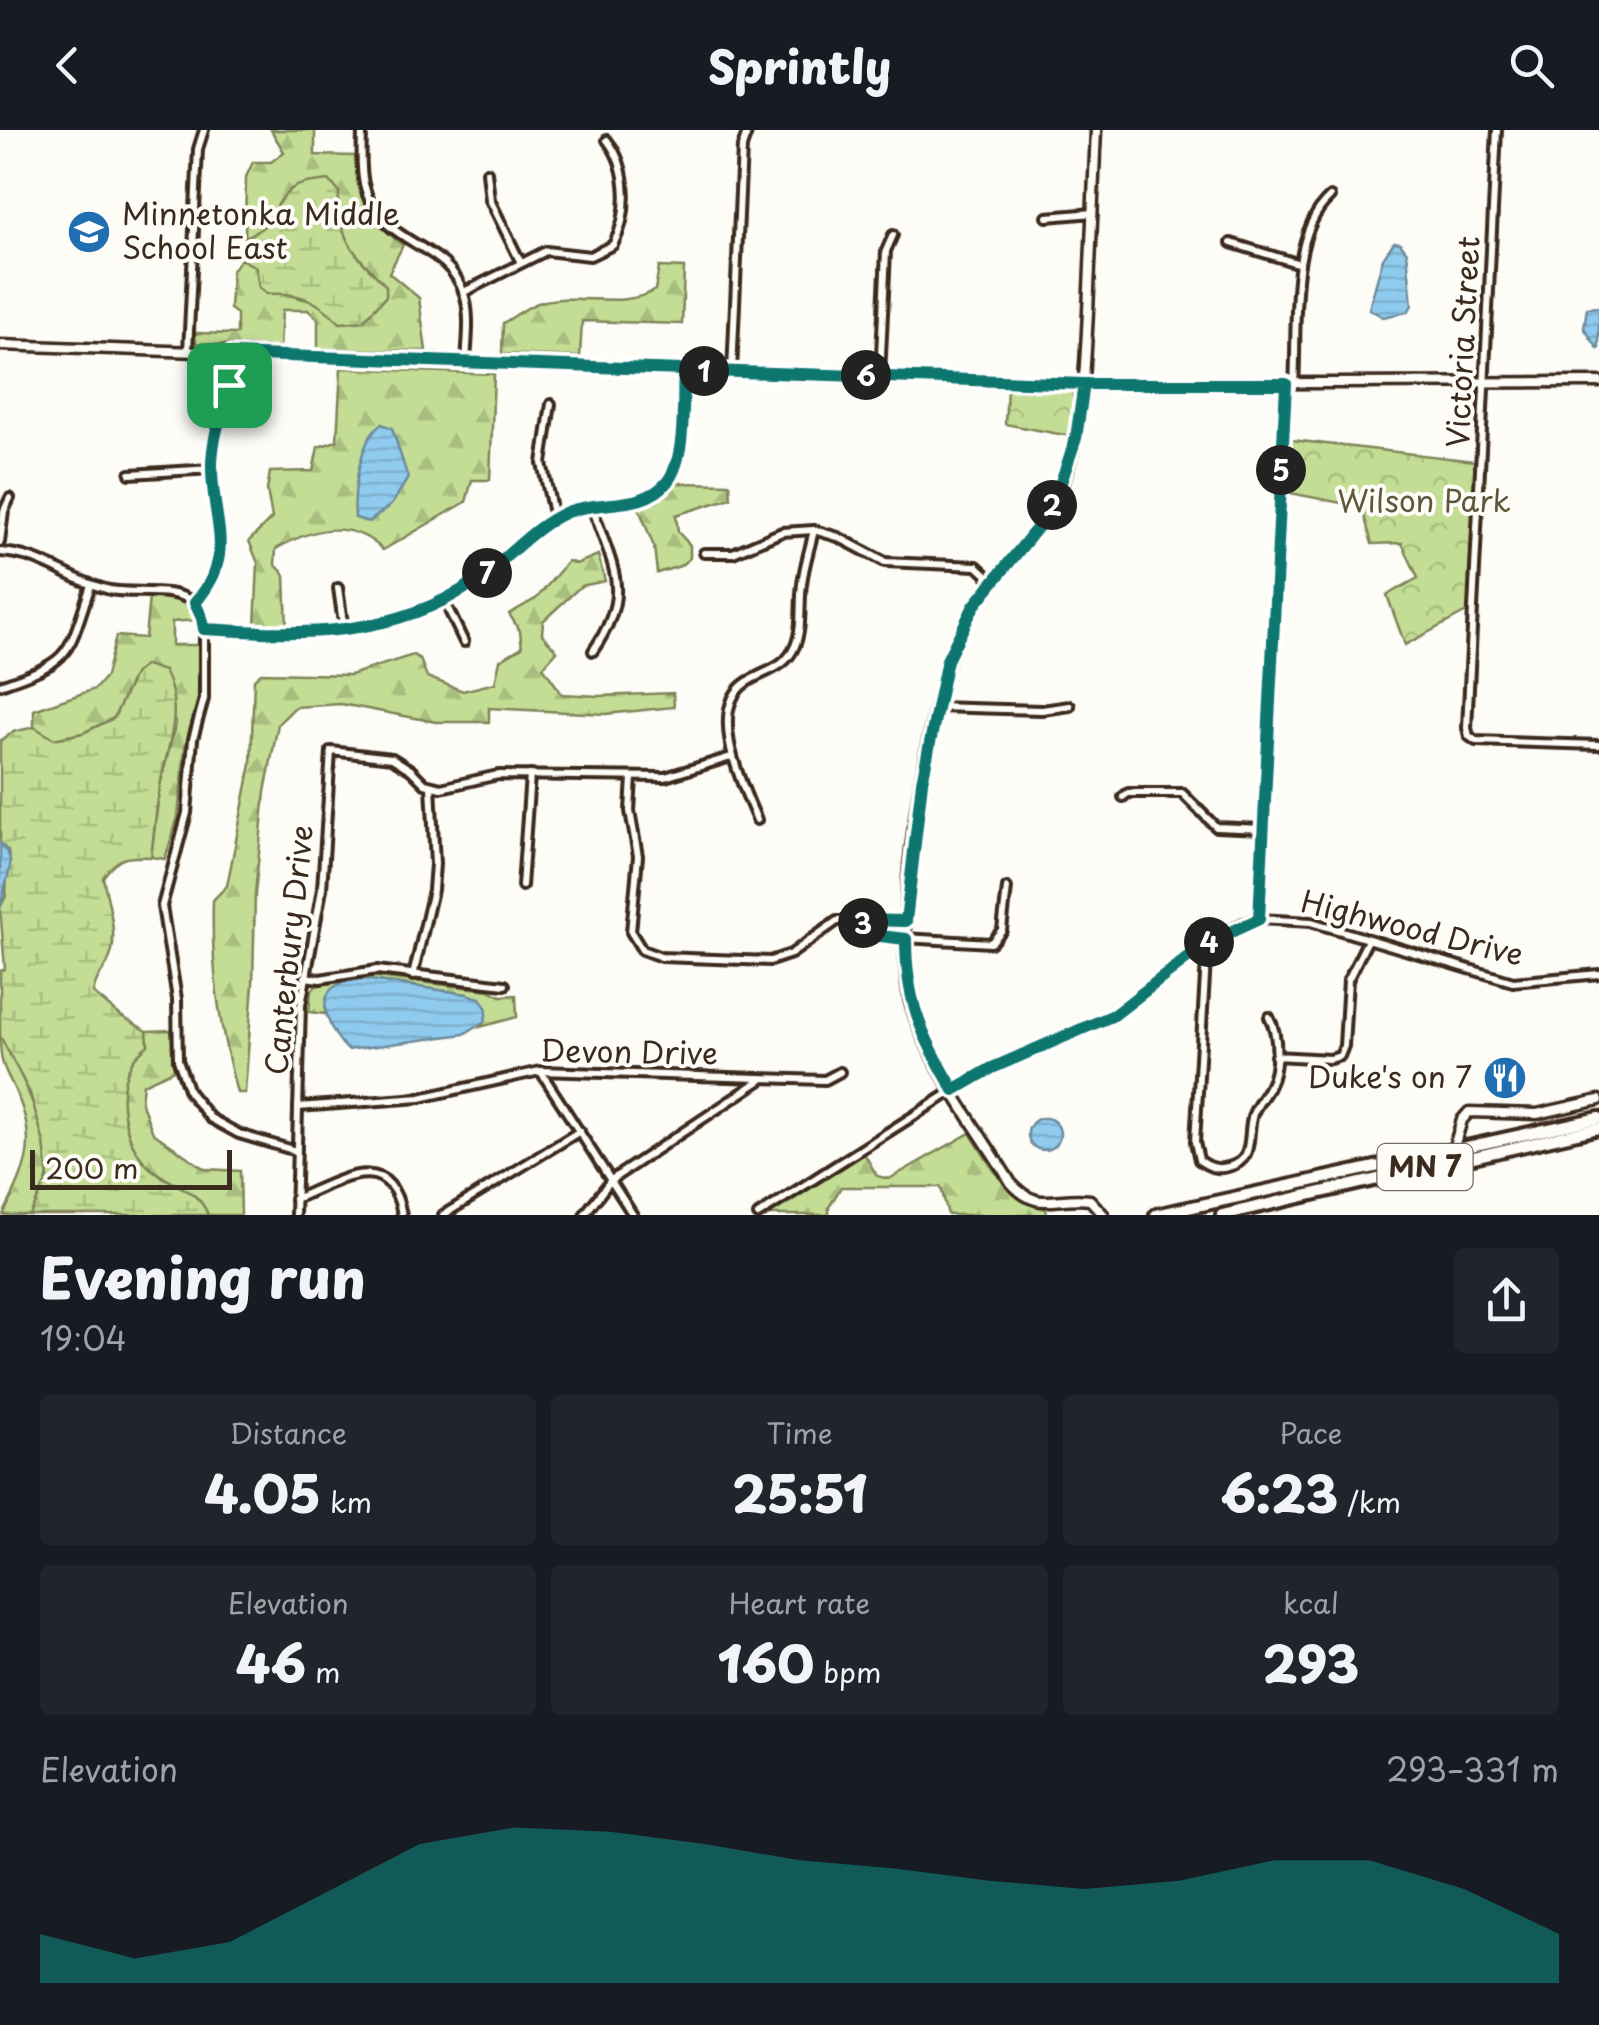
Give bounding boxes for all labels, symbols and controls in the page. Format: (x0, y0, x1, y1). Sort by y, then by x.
text: Sprintly (708, 31, 891, 99)
icon: back (40, 38, 95, 93)
icon: search (1504, 38, 1559, 93)
place label: Minnetonka Middle School East (122, 190, 400, 269)
school or university icon: Minnetonka Middle School East (66, 209, 112, 255)
street label: Victoria Street (1433, 235, 1490, 449)
pin (187, 343, 272, 428)
pin: 1 (679, 346, 729, 396)
text: 1 (697, 349, 711, 392)
pin: 6 (841, 350, 891, 400)
text: 6 (856, 353, 876, 396)
icon: arrive (202, 358, 257, 413)
pin: 5 (1256, 445, 1306, 495)
text: 5 (1272, 448, 1290, 491)
park label: Wilson Park (1337, 477, 1511, 522)
pin: 2 (1027, 480, 1077, 530)
text: 2 (1042, 483, 1062, 526)
pin: 7 (462, 548, 512, 598)
text: 7 (479, 551, 495, 594)
street label: Canterbury Drive (252, 822, 323, 1077)
street label: Highwood Drive (1297, 877, 1528, 976)
pin: 3 (838, 898, 888, 948)
text: 3 (854, 901, 872, 944)
pin: 4 (1184, 917, 1234, 967)
text: 4 (1199, 920, 1219, 963)
street label: Devon Drive (540, 1026, 718, 1075)
place label: Duke's on 7 (1308, 1053, 1472, 1098)
restaurant icon: Duke's on 7 (1482, 1055, 1528, 1101)
road number: MN 7 (1378, 1144, 1472, 1190)
scale bar (30, 1145, 232, 1190)
text: 200 m (45, 1146, 138, 1189)
text: Evening run (40, 1235, 366, 1318)
button: share (1454, 1248, 1559, 1353)
text: 19:04 (40, 1314, 127, 1362)
text: Distance (229, 1411, 347, 1454)
text: Time (766, 1411, 833, 1454)
text: Pace (1279, 1411, 1342, 1454)
text: 4.05 (204, 1454, 321, 1530)
text: 25:51 (732, 1454, 867, 1530)
text: 6:23 (1221, 1454, 1338, 1530)
text: km (321, 1480, 372, 1523)
text: /km (1338, 1480, 1401, 1523)
text: Elevation (228, 1581, 349, 1624)
text: Heart rate (729, 1581, 870, 1624)
text: kcal (1283, 1581, 1339, 1624)
text: 46 (236, 1624, 306, 1700)
text: 160 (718, 1624, 814, 1700)
text: 293 (1262, 1624, 1359, 1700)
text: m (306, 1650, 341, 1693)
text: bpm (814, 1650, 881, 1693)
text: Elevation (40, 1745, 178, 1793)
text: 293–331 m (1386, 1745, 1559, 1793)

